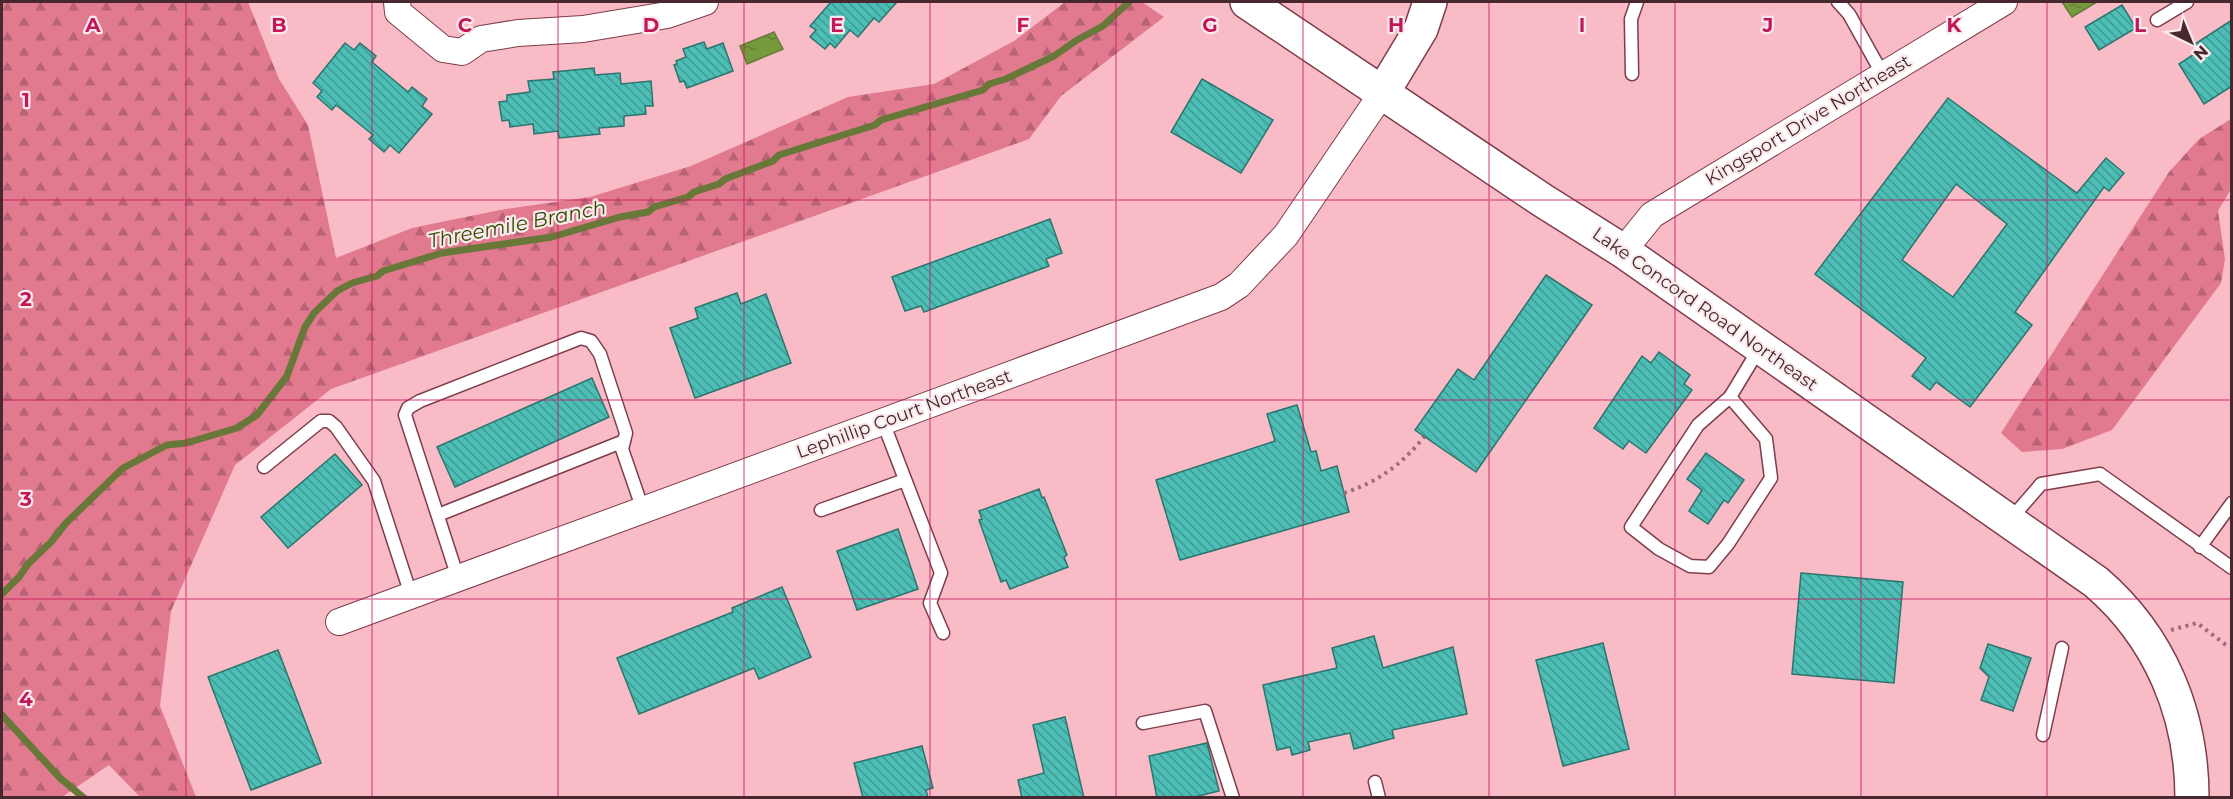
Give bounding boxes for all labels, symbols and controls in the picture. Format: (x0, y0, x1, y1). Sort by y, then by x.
north arrow (2161, 12, 2221, 72)
text: A (84, 13, 101, 37)
text: B (271, 13, 287, 37)
text: C (458, 13, 473, 37)
text: D (643, 13, 659, 37)
text: E (830, 13, 844, 37)
text: F (1017, 13, 1030, 37)
text: G (1202, 13, 1218, 37)
text: H (1388, 13, 1404, 37)
text: I (1579, 13, 1585, 37)
text: J (1762, 13, 1773, 37)
text: K (1947, 13, 1963, 37)
text: L (2134, 13, 2146, 37)
text: N (2190, 41, 2212, 64)
street label: Kingsport Drive Northeast (1701, 50, 1915, 190)
text: 1 (22, 88, 30, 112)
water label: Threemile Branch (426, 195, 608, 253)
street label: Lake Concord Road Northeast (1588, 223, 1822, 395)
text: 2 (20, 287, 32, 311)
street label: Lephillip Court Northeast (793, 365, 1015, 463)
text: 3 (19, 487, 32, 511)
text: 4 (19, 687, 33, 711)

